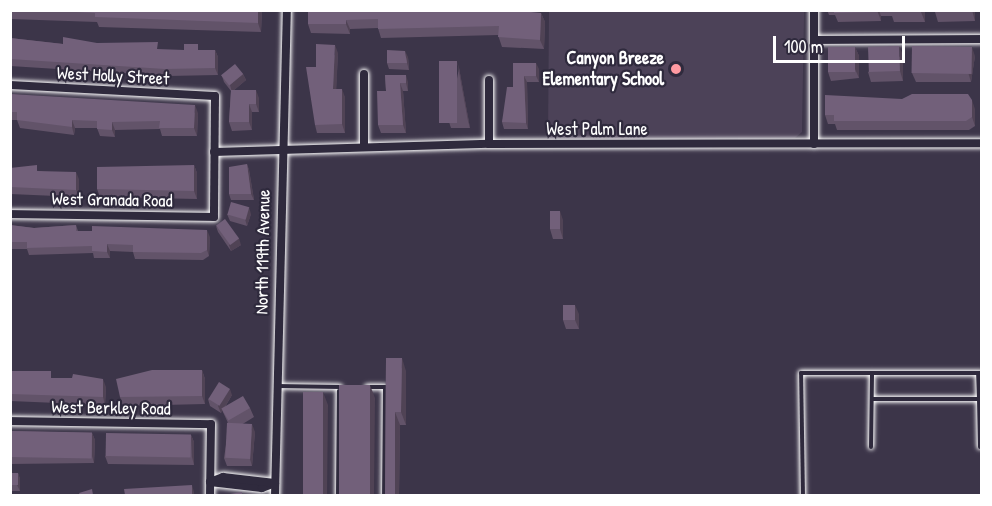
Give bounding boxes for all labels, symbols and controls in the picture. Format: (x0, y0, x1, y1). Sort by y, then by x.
scale bar (776, 24, 908, 62)
text: 100 m (784, 34, 823, 59)
place label: Canyon Breeze Elementary School (543, 48, 664, 90)
street label: West Holly Street (56, 62, 170, 90)
marker: Canyon Breeze Elementary School (669, 62, 683, 76)
street label: West Palm Lane (546, 118, 648, 140)
street label: West Granada Road (51, 188, 173, 212)
street label: North 119th Avenue (251, 189, 275, 315)
street label: West Berkley Road (51, 396, 171, 420)

